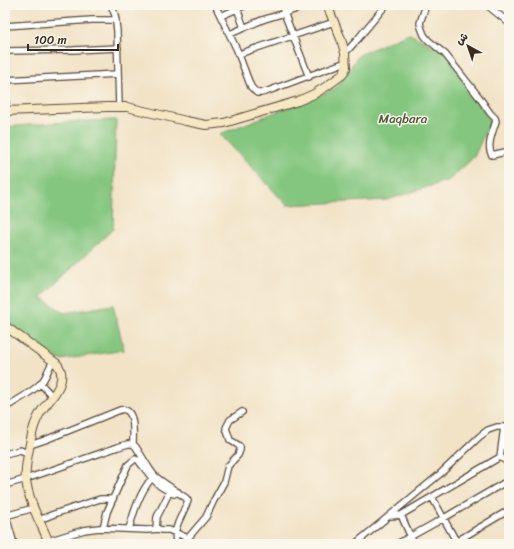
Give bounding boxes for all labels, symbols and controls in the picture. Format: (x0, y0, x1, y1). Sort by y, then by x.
scale bar (28, 26, 118, 52)
north arrow (448, 26, 488, 66)
text: ش (451, 28, 473, 50)
text: 100 m (34, 29, 67, 51)
park label: Maqbara (379, 107, 428, 130)

